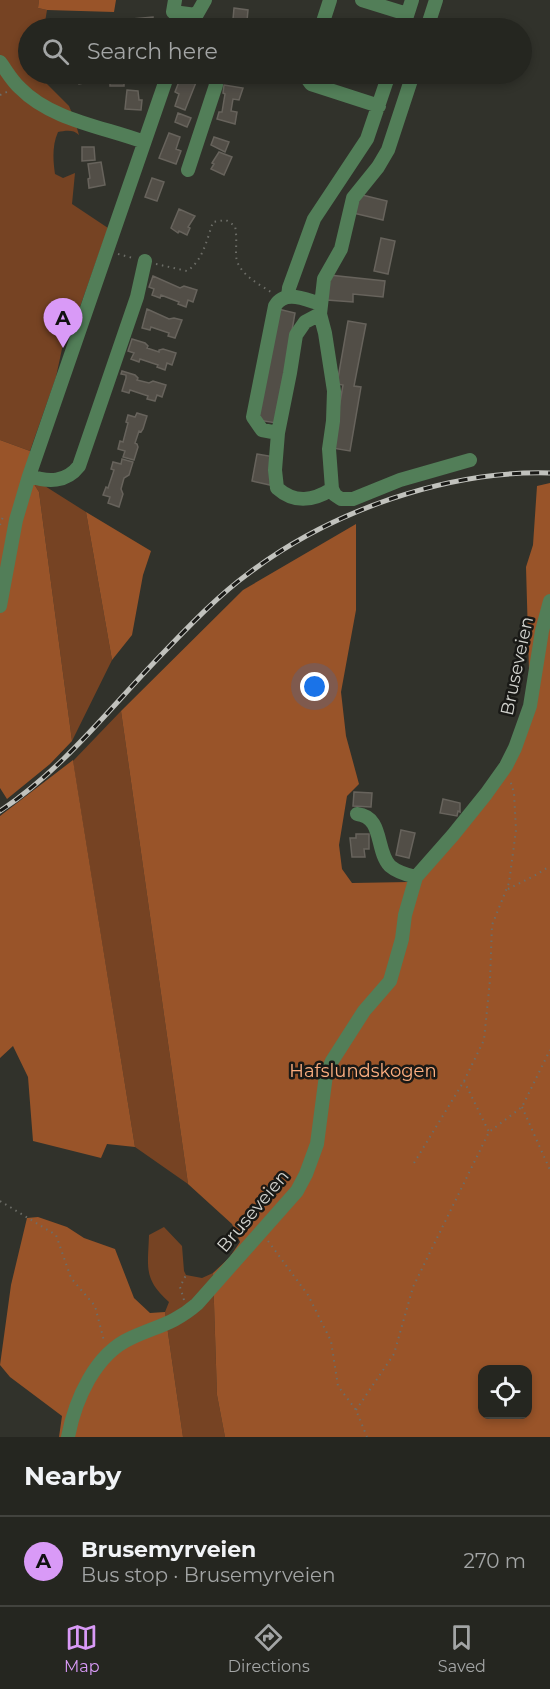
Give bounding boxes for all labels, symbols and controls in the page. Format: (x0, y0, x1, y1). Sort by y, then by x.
search box (18, 18, 532, 84)
icon: search (39, 35, 72, 68)
text: Search here (87, 38, 218, 65)
pin: A (44, 298, 82, 348)
street label: Bruseveien (496, 615, 538, 717)
your location (300, 672, 329, 701)
park label: Hafslundskogen (289, 1060, 437, 1082)
street label: Bruseveien (212, 1165, 294, 1257)
map controls (478, 1365, 532, 1419)
button: locate (478, 1365, 532, 1419)
text: Nearby (24, 1460, 121, 1492)
text: Brusemyrveien (81, 1536, 256, 1563)
text: A (36, 1549, 51, 1573)
text: 270 m (464, 1549, 526, 1573)
text: Bus stop · Brusemyrveien (81, 1563, 336, 1587)
tab: Map (64, 1621, 100, 1676)
tab: Directions (228, 1621, 310, 1676)
tab: Saved (438, 1621, 486, 1676)

